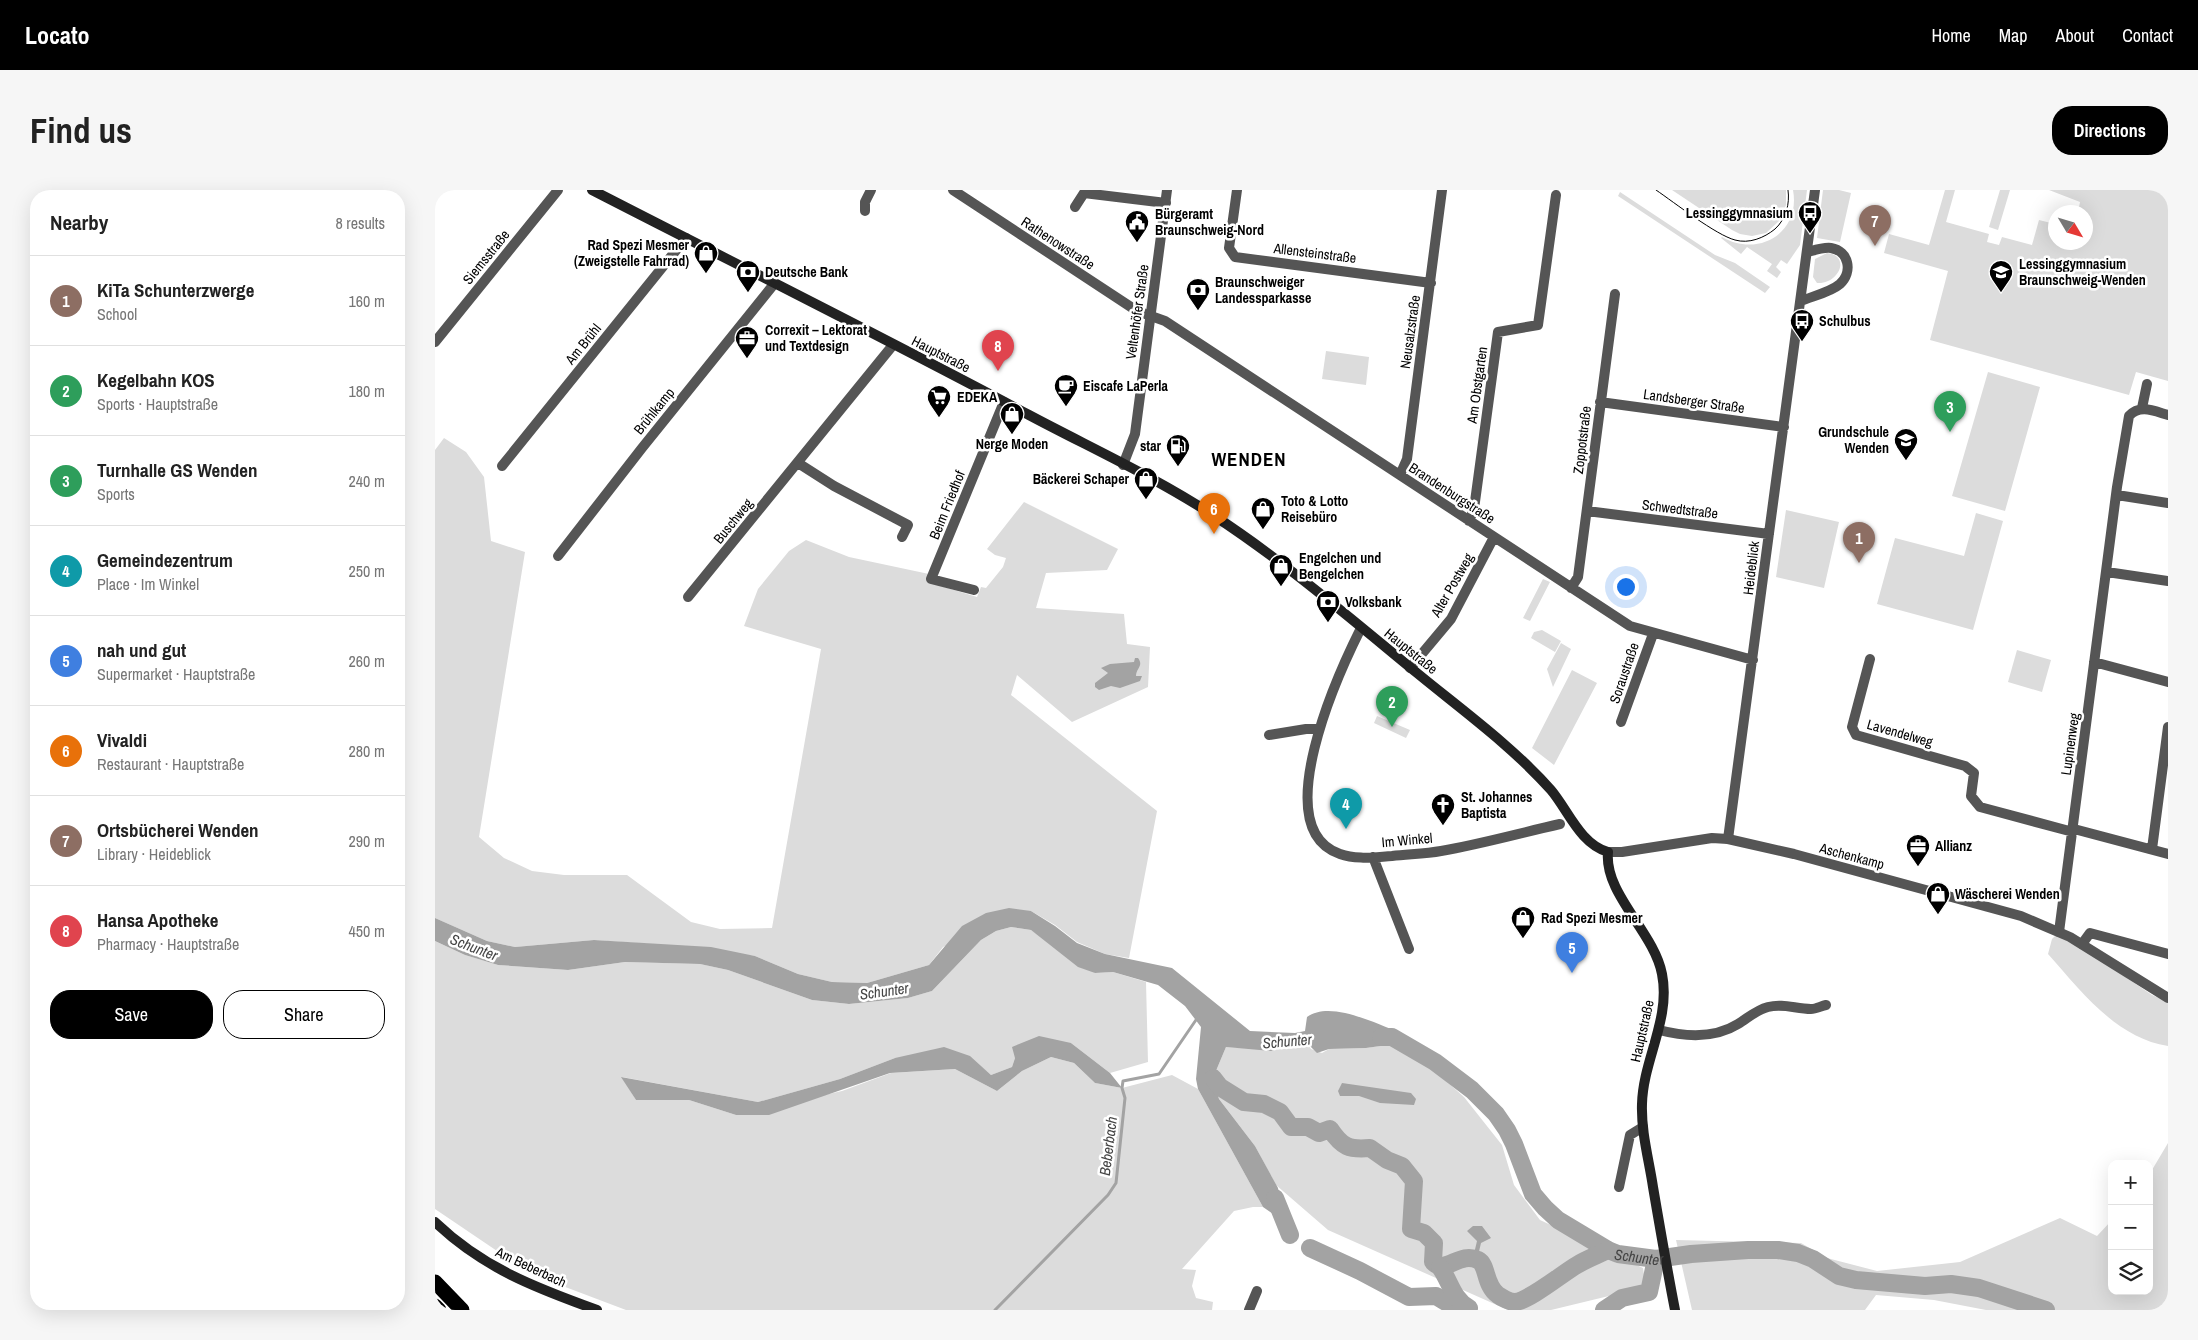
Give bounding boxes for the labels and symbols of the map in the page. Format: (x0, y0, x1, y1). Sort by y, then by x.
bus stop icon: Lessinggymnasium (1797, 200, 1823, 234)
place label: Lessinggymnasium (1686, 204, 1793, 222)
place label: Bürgeramt Braunschweig-Nord (1155, 205, 1264, 239)
pin: 7 (1859, 205, 1891, 246)
north arrow (2048, 205, 2093, 250)
public building icon: Bürgeramt Braunschweig-Nord (1124, 209, 1150, 243)
street label: Rathenowstraße (1018, 213, 1098, 273)
street label: Siemsstraße (459, 226, 513, 288)
place label: Rad Spezi Mesmer (Zweigstelle Fahrrad) (574, 236, 690, 270)
street label: Allensteinstraße (1272, 239, 1357, 267)
shop icon: Rad Spezi Mesmer (Zweigstelle Fahrrad) (693, 240, 719, 274)
place label: Lessinggymnasium Braunschweig-Wenden (2019, 255, 2146, 289)
bank icon: Deutsche Bank (735, 259, 761, 293)
school or university icon: Lessinggymnasium Braunschweig-Wenden (1988, 259, 2014, 293)
place label: Deutsche Bank (765, 263, 849, 281)
street label: Veltenhöfer Straße (1121, 263, 1153, 361)
place label: Braunschweiger Landessparkasse (1215, 273, 1311, 307)
bank icon: Braunschweiger Landessparkasse (1185, 277, 1211, 311)
street label: Neusalzstraße (1396, 294, 1424, 370)
bus stop icon: Schulbus (1789, 308, 1815, 342)
place label: Schulbus (1819, 312, 1871, 330)
street label: Am Brühl (561, 320, 605, 369)
place label: Correxit – Lektorat und Textdesign (765, 321, 867, 355)
office icon: Correxit – Lektorat und Textdesign (734, 325, 760, 359)
pin: 8 (982, 330, 1014, 371)
street label: Hauptstraße (909, 332, 973, 376)
street label: Am Obstgarten (1463, 346, 1491, 425)
cafe icon: Eiscafe LaPerla (1053, 373, 1079, 407)
place label: Eiscafe LaPerla (1083, 377, 1168, 395)
street label: Brühlkamp (630, 384, 678, 438)
supermarket icon: EDEKA (926, 384, 952, 418)
street label: Landsberger Straße (1642, 385, 1746, 417)
place label: EDEKA (957, 388, 998, 406)
pin: 3 (1934, 391, 1966, 432)
shop icon: Nerge Moden (999, 401, 1025, 435)
street label: Zoppotstraße (1569, 405, 1595, 475)
place label: Grundschule Wenden (1818, 423, 1889, 457)
school or university icon: Grundschule Wenden (1893, 427, 1919, 461)
fuel station icon: star (1165, 433, 1191, 467)
place label: Nerge Moden (976, 435, 1048, 453)
place label: star (1140, 437, 1162, 455)
district label: WENDEN (1211, 446, 1287, 472)
street label: Brandenburgstraße (1406, 459, 1498, 527)
shop icon: Bäckerei Schaper (1133, 466, 1159, 500)
street label: Beim Friedhof (925, 467, 969, 542)
place label: Bäckerei Schaper (1033, 470, 1130, 488)
place label: Toto & Lotto Reisebüro (1281, 492, 1348, 526)
pin: 6 (1198, 493, 1230, 534)
street label: Buschweg (709, 494, 757, 547)
street label: Schwedtstraße (1641, 495, 1719, 523)
shop icon: Toto & Lotto Reisebüro (1250, 496, 1276, 530)
pin: 1 (1843, 522, 1875, 563)
street label: Heideblick (1739, 540, 1763, 596)
place label: Engelchen und Bengelchen (1299, 549, 1381, 583)
street label: Alter Postweg (1426, 549, 1478, 621)
shop icon: Engelchen und Bengelchen (1268, 553, 1294, 587)
your location (1613, 574, 1639, 600)
bank icon: Volksbank (1315, 589, 1341, 623)
place label: Volksbank (1345, 593, 1402, 611)
street label: Hauptstraße (1381, 624, 1441, 678)
street label: Soraustraße (1605, 640, 1643, 706)
pin: 2 (1376, 686, 1408, 727)
street label: Lupinenweg (2057, 711, 2083, 776)
street label: Lavendelweg (1865, 715, 1936, 751)
pin: 4 (1330, 788, 1362, 829)
place label: St. Johannes Baptista (1461, 788, 1532, 822)
church icon: St. Johannes Baptista (1430, 792, 1456, 826)
street label: Im Winkel (1381, 829, 1433, 851)
office icon: Allianz (1905, 833, 1931, 867)
place label: Allianz (1935, 837, 1972, 855)
street label: Aschenkamp (1817, 838, 1886, 873)
shop icon: Wäscherei Wenden (1925, 881, 1951, 915)
place label: Wäscherei Wenden (1955, 885, 2060, 903)
shop icon: Rad Spezi Mesmer (1510, 905, 1536, 939)
place label: Rad Spezi Mesmer (1541, 909, 1643, 927)
water label: Schunter (447, 928, 502, 966)
pin: 5 (1556, 932, 1588, 973)
water label: Schunter (858, 977, 911, 1005)
street label: Hauptstraße (1626, 998, 1658, 1064)
water label: Schunter (1262, 1028, 1313, 1054)
water label: Beberbach (1094, 1115, 1122, 1177)
street label: Am Beberbach (492, 1242, 569, 1291)
water label: Schunter (1613, 1243, 1666, 1270)

